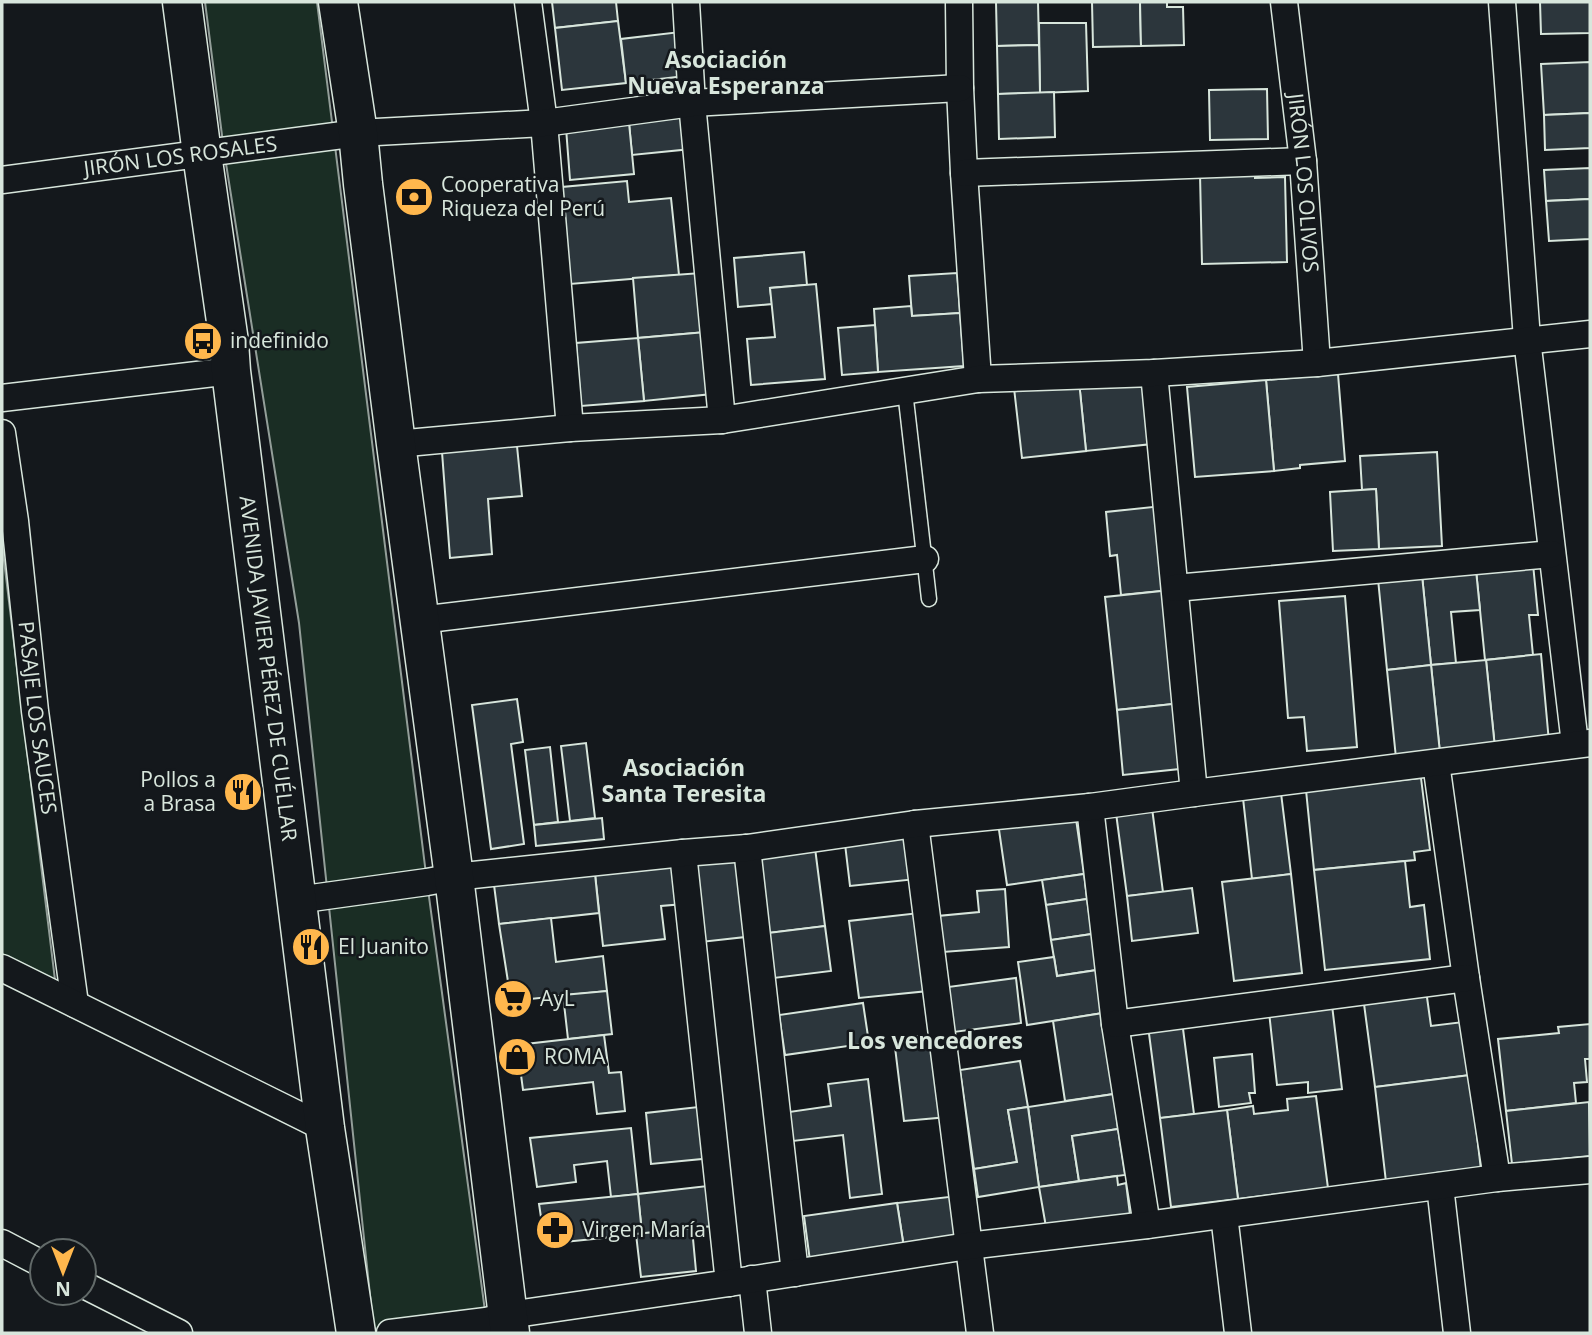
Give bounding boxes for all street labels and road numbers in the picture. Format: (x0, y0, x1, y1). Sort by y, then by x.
street label: JIRÓN LOS OLIVOS (1282, 90, 1326, 273)
street label: JIRÓN LOS ROSALES (80, 129, 279, 182)
street label: AVENIDA JAVIER PÉREZ DE CUÉLLAR (234, 494, 304, 843)
street label: PASAJE LOS SAUCES (13, 620, 64, 816)

